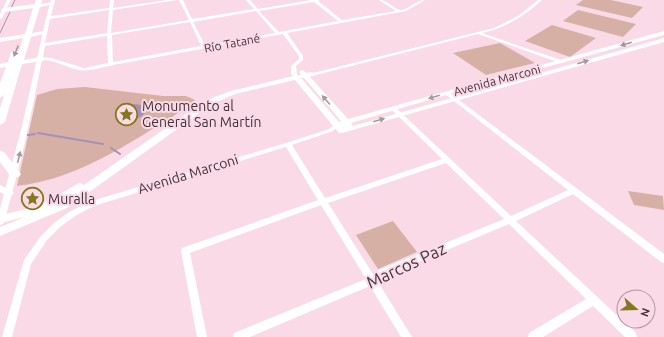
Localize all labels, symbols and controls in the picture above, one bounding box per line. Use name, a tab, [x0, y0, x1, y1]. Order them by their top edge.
street label: Río Tatané	[203, 31, 261, 55]
one-way arrow	[620, 41, 632, 47]
one-way arrow	[13, 45, 19, 56]
one-way arrow	[577, 59, 589, 65]
street label: Avenida Marconi	[452, 62, 542, 98]
one-way arrow	[427, 94, 439, 100]
one-way arrow	[321, 95, 331, 105]
place label: Monumento al General San Martín	[142, 98, 261, 130]
place icon: Monumento al General San Martín	[113, 101, 139, 127]
one-way arrow	[373, 117, 385, 123]
one-way arrow	[16, 151, 22, 163]
street label: Avenida Marconi	[136, 151, 240, 197]
place icon: Muralla	[19, 186, 45, 212]
place label: Muralla	[48, 191, 95, 207]
street label: Marcos Paz	[363, 238, 449, 292]
north arrow	[616, 289, 656, 329]
text: N	[638, 307, 652, 318]

